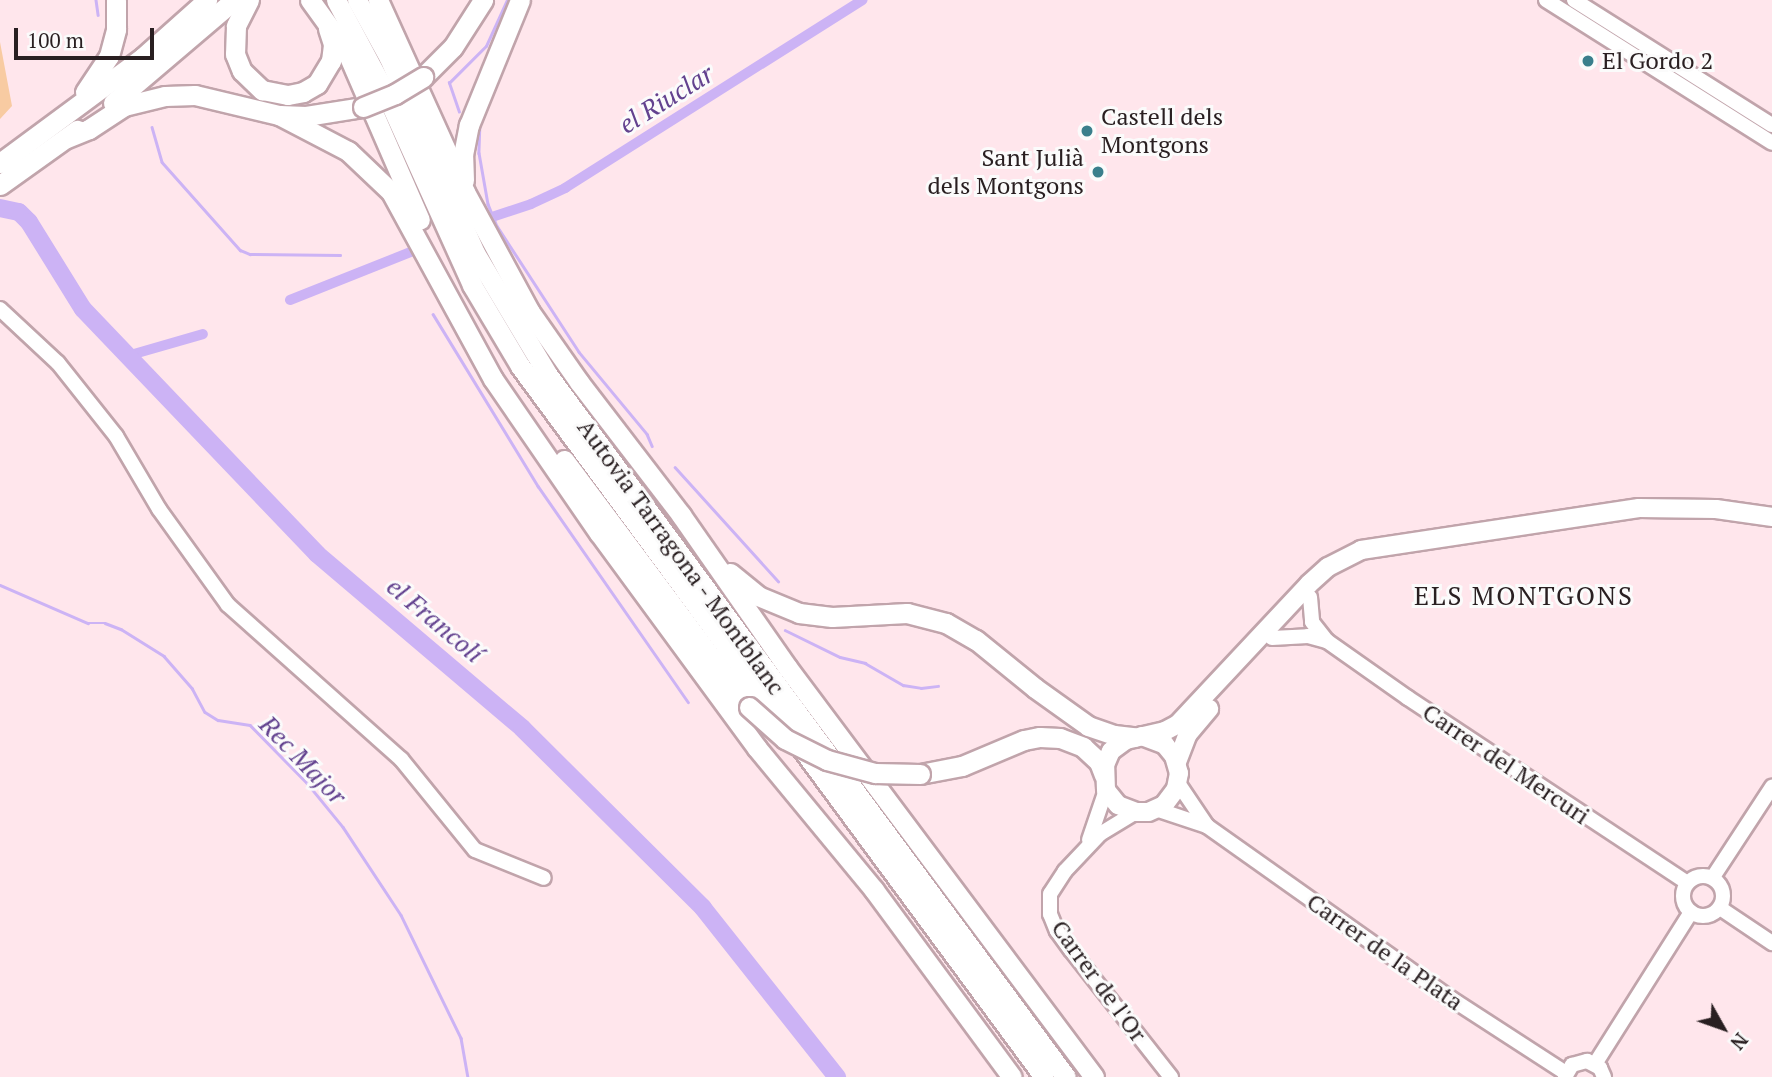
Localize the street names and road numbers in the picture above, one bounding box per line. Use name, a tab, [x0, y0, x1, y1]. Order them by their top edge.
street label: Autovia Tarragona - Montblanc	[571, 413, 791, 701]
street label: Carrer del Mercuri	[1417, 698, 1595, 830]
street label: Carrer de la Plata	[1301, 887, 1469, 1017]
street label: Carrer de l'Or	[1045, 915, 1153, 1047]

